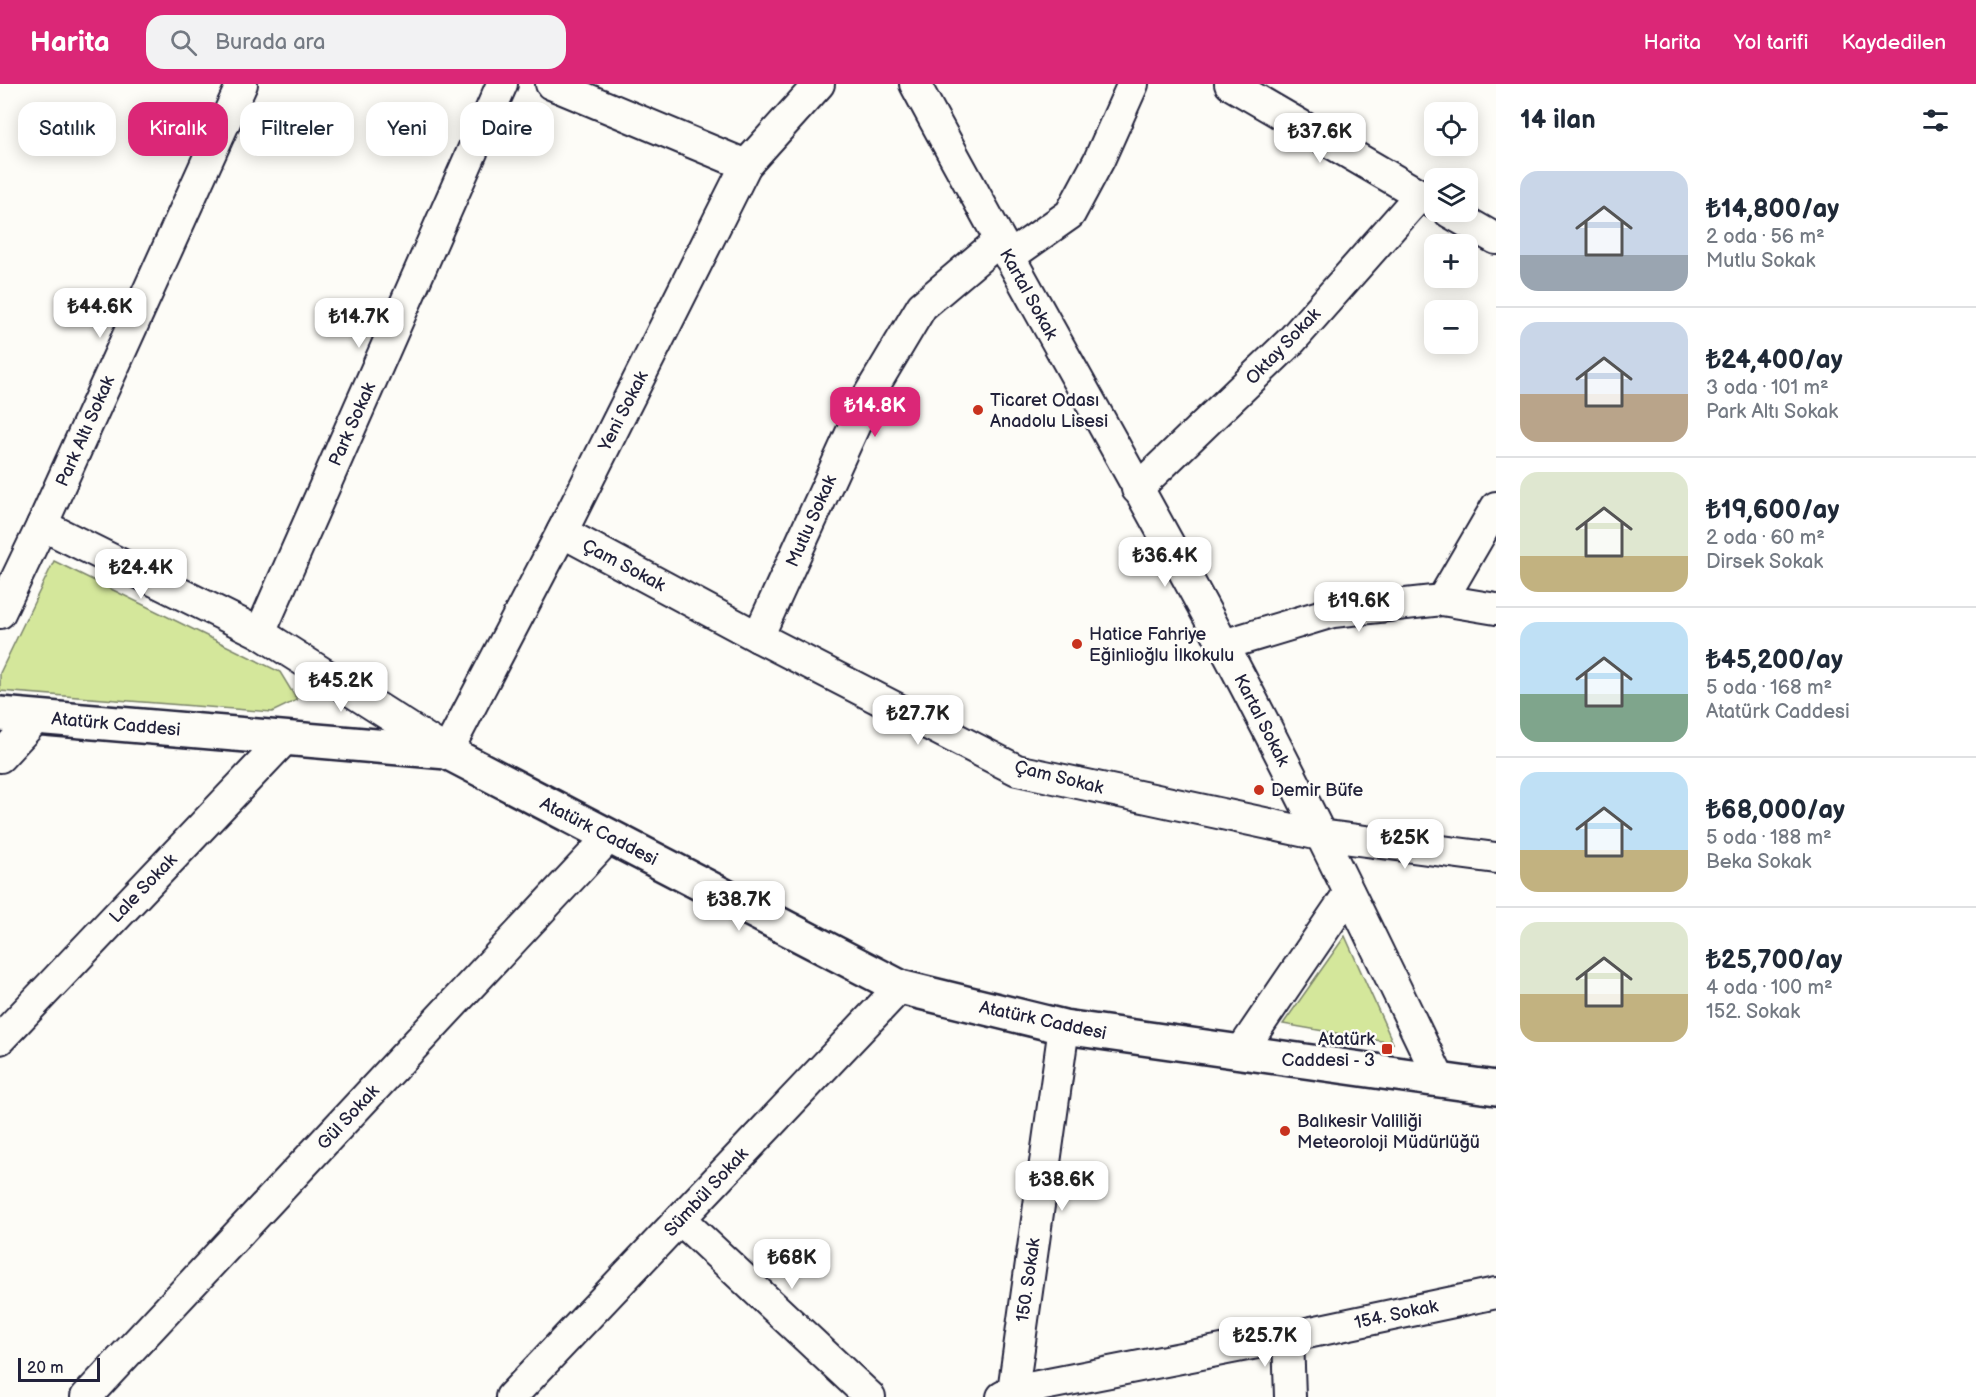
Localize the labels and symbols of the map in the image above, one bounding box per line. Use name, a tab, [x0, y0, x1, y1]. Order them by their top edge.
pin: ₺37.6K	[1271, 113, 1369, 164]
street label: Kartal Sokak	[995, 245, 1062, 343]
pin: ₺44.6K	[51, 288, 149, 339]
pin: ₺14.7K	[310, 298, 408, 349]
street label: Oktay Sokak	[1242, 304, 1325, 389]
street label: Yeni Sokak	[594, 367, 653, 456]
street label: Park Altı Sokak	[52, 372, 119, 490]
street label: Park Sokak	[325, 379, 380, 469]
pin: ₺14.8K	[826, 387, 924, 438]
place label: Ticaret Odası Anadolu Lisesi	[990, 390, 1108, 432]
marker: Ticaret Odası Anadolu Lisesi	[971, 403, 985, 417]
street label: Mutlu Sokak	[782, 472, 841, 570]
street label: Çam Sokak	[579, 535, 669, 596]
pin: ₺36.4K	[1116, 537, 1214, 588]
pin: ₺24.4K	[92, 549, 190, 600]
pin: ₺19.6K	[1310, 582, 1408, 633]
place label: Hatice Fahriye Eğinlioğlu İlkokulu	[1089, 624, 1234, 666]
marker: Hatice Fahriye Eğinlioğlu İlkokulu	[1070, 637, 1084, 651]
pin: ₺45.2K	[292, 662, 390, 713]
street label: Kartal Sokak	[1229, 671, 1294, 770]
pin: ₺27.7K	[869, 695, 967, 746]
street label: Atatürk Caddesi	[51, 708, 181, 741]
street label: Çam Sokak	[1012, 756, 1106, 799]
place label: Demir Büfe	[1271, 780, 1363, 801]
marker: Demir Büfe	[1252, 783, 1266, 797]
street label: Atatürk Caddesi	[536, 793, 661, 870]
pin: ₺25K	[1369, 819, 1441, 870]
street label: Lale Sokak	[105, 849, 181, 927]
pin: ₺38.7K	[690, 881, 788, 932]
street label: Atatürk Caddesi	[977, 997, 1108, 1044]
place label: Atatürk Caddesi - 3	[1282, 1029, 1375, 1071]
marker: Atatürk Caddesi - 3	[1380, 1042, 1394, 1056]
street label: Gül Sokak	[313, 1081, 384, 1154]
place label: Balıkesir Valiliği Meteoroloji Müdürlüğü	[1297, 1111, 1480, 1153]
marker: Balıkesir Valiliği Meteoroloji Müdürlüğü	[1278, 1124, 1292, 1138]
street label: Sümbül Sokak	[660, 1144, 753, 1241]
pin: ₺38.6K	[1013, 1161, 1111, 1212]
street label: 150. Sokak	[1012, 1237, 1045, 1323]
pin: ₺68K	[756, 1239, 828, 1290]
street label: 154. Sokak	[1352, 1295, 1440, 1334]
pin: ₺25.7K	[1216, 1317, 1314, 1368]
scale bar	[18, 1355, 100, 1382]

